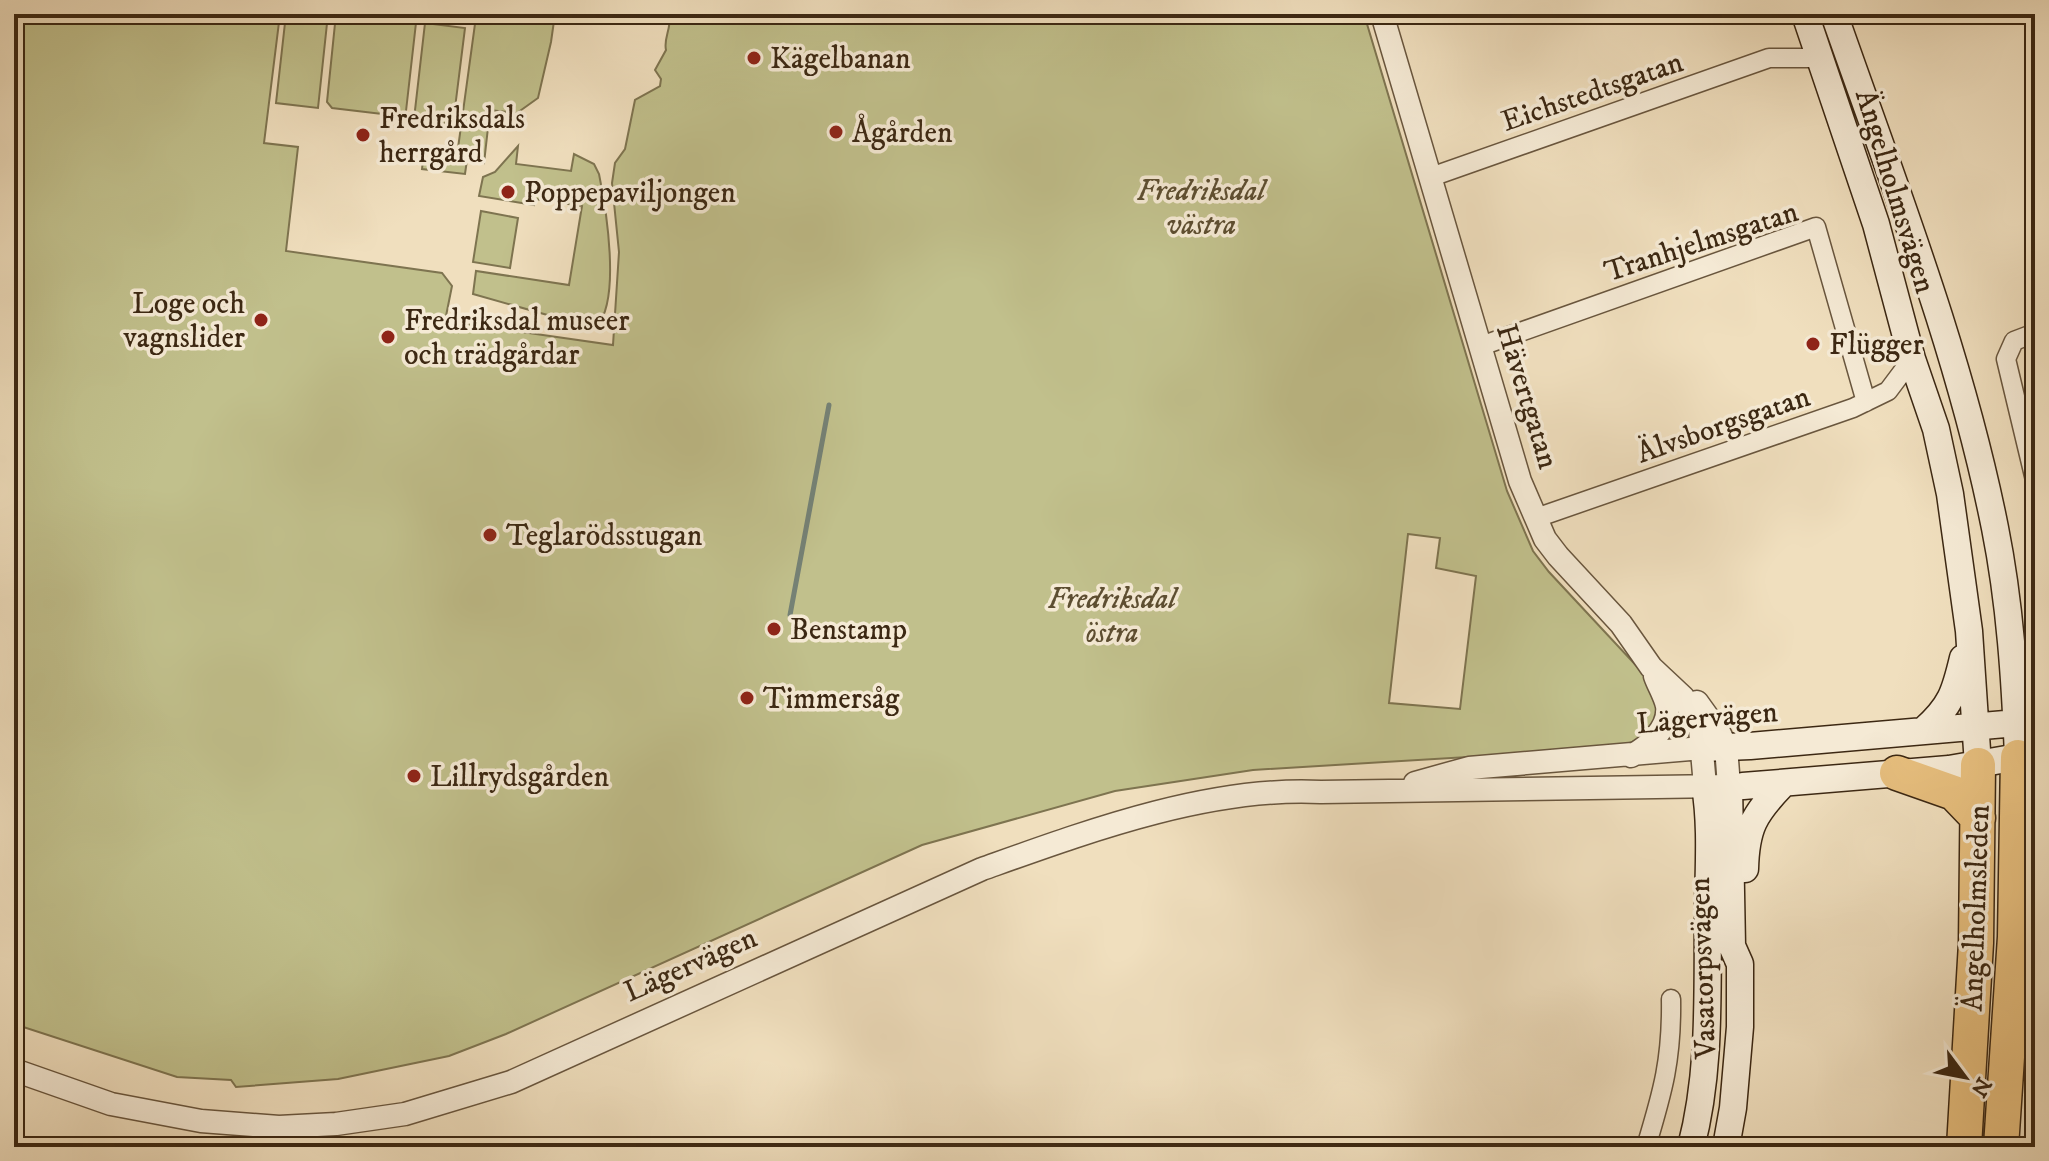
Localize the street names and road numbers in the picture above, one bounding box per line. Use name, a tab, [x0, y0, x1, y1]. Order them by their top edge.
street label: Eichstedtsgatan	[1497, 44, 1688, 141]
street label: Ängelholmsvägen	[1846, 85, 1944, 298]
street label: Tranhjelmsgatan	[1600, 194, 1803, 291]
street label: Hävertgatan	[1487, 320, 1566, 474]
street label: Älvsborgsgatan	[1632, 377, 1815, 472]
street label: Lägervägen	[1635, 694, 1780, 743]
street label: Ängelholmsleden	[1953, 804, 1999, 1012]
street label: Vasatorpsvägen	[1682, 876, 1725, 1060]
street label: Lägervägen	[618, 920, 763, 1011]

